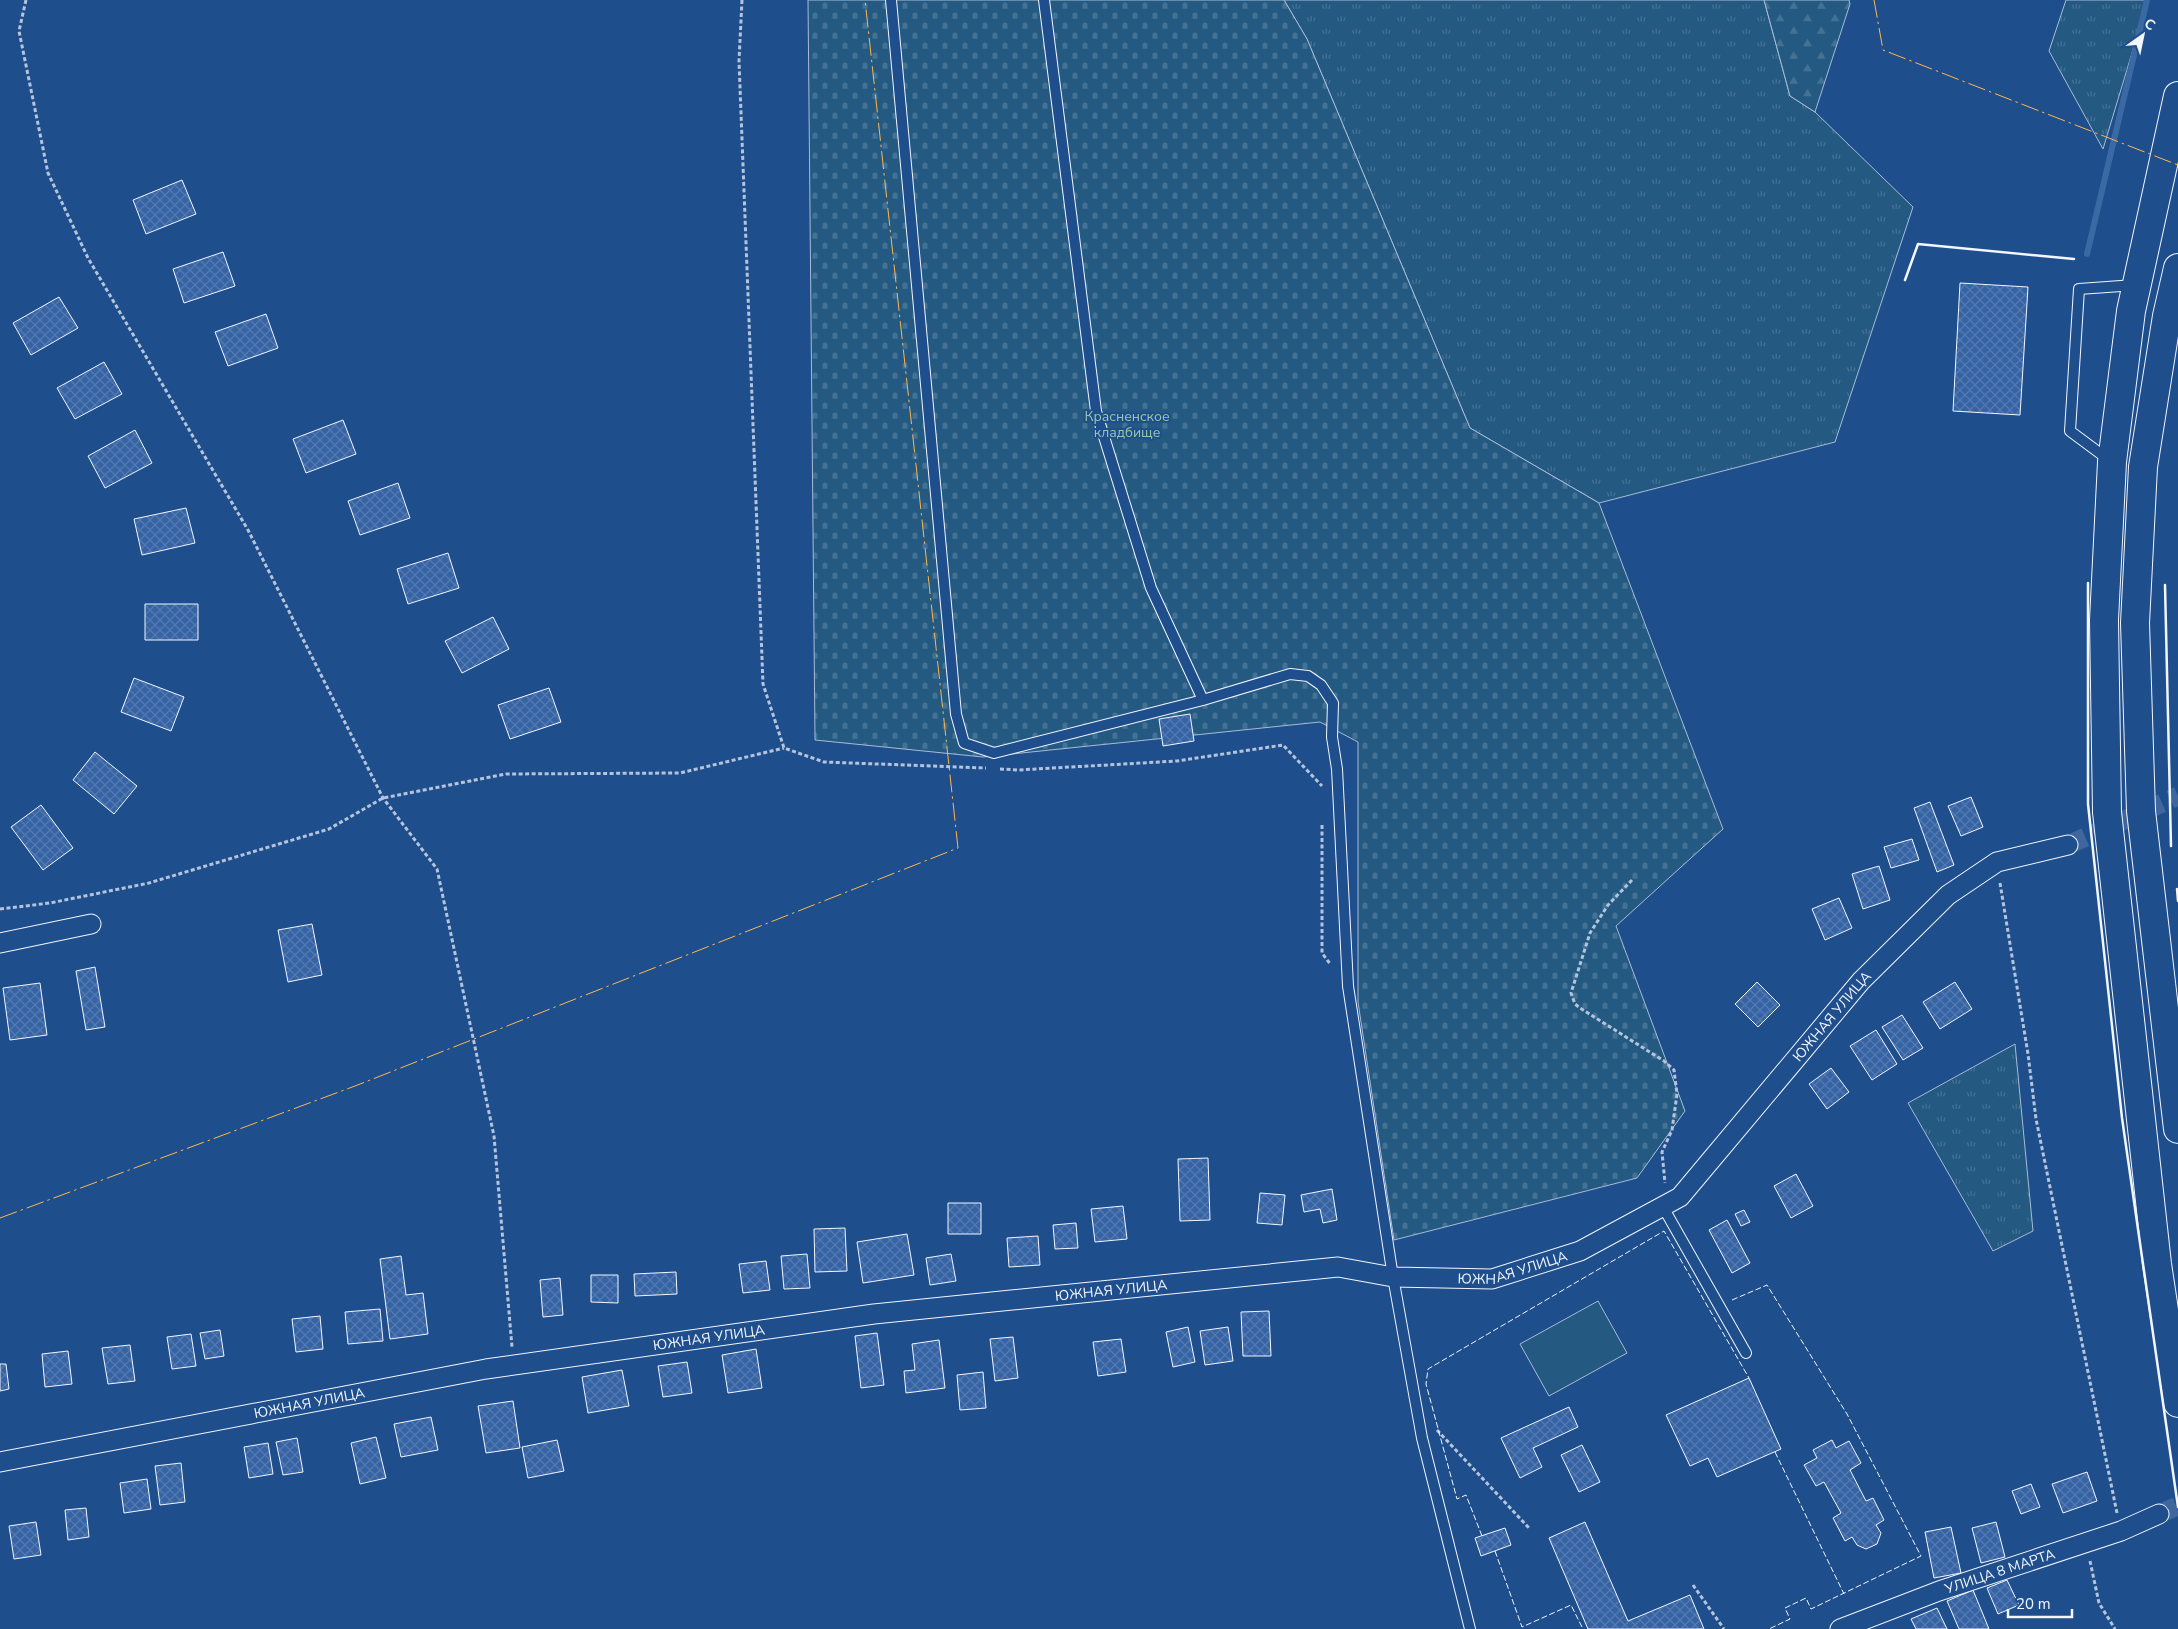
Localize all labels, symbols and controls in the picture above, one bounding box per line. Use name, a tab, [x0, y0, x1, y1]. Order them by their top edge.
north arrow	[2118, 10, 2168, 60]
text: С	[2141, 14, 2159, 35]
park label: Красненское кладбище	[1085, 407, 1169, 442]
street label: ЮЖНАЯ УЛИЦА	[1788, 967, 1875, 1065]
street label: ЮЖНАЯ УЛИЦА	[1457, 1246, 1570, 1289]
street label: ЮЖНАЯ УЛИЦА	[1054, 1275, 1168, 1305]
street label: ЮЖНАЯ УЛИЦА	[652, 1320, 766, 1355]
street label: ЮЖНАЯ УЛИЦА	[252, 1383, 367, 1423]
street label: УЛИЦА 8 МАРТА	[1941, 1544, 2057, 1598]
scale bar	[2008, 1586, 2072, 1618]
text: 20 m	[2016, 1594, 2051, 1614]

